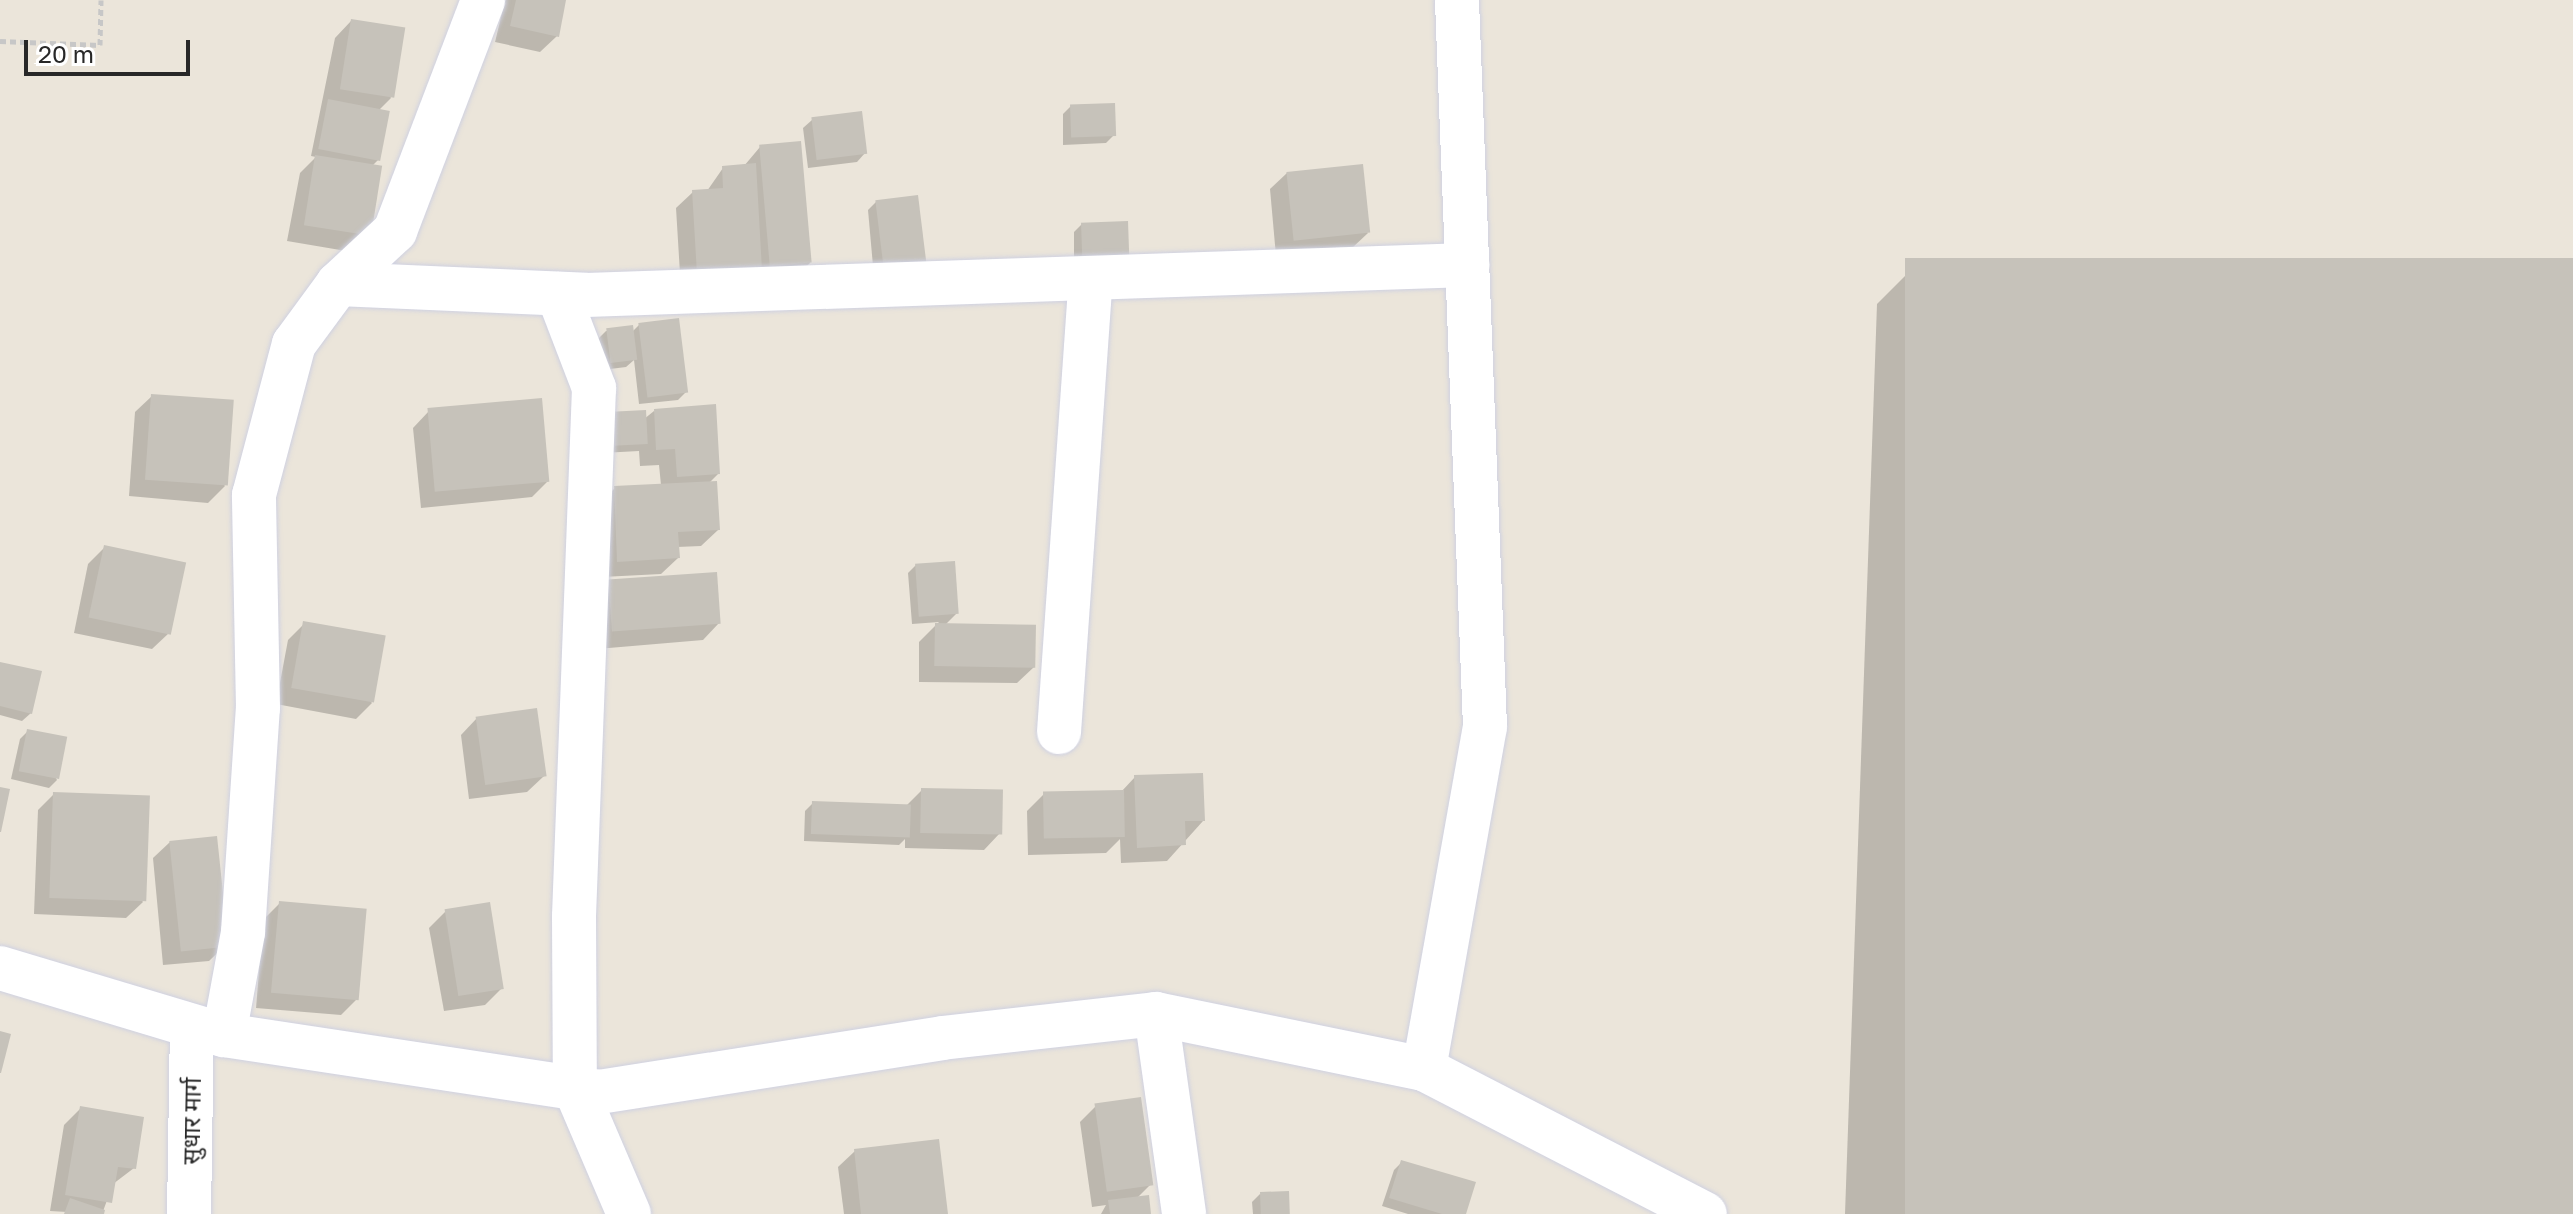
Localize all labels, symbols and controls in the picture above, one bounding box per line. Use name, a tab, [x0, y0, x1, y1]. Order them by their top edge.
scale bar	[28, 24, 194, 74]
text: 20 m	[38, 39, 94, 68]
street label: सुधार मार्ग	[176, 1077, 206, 1165]

